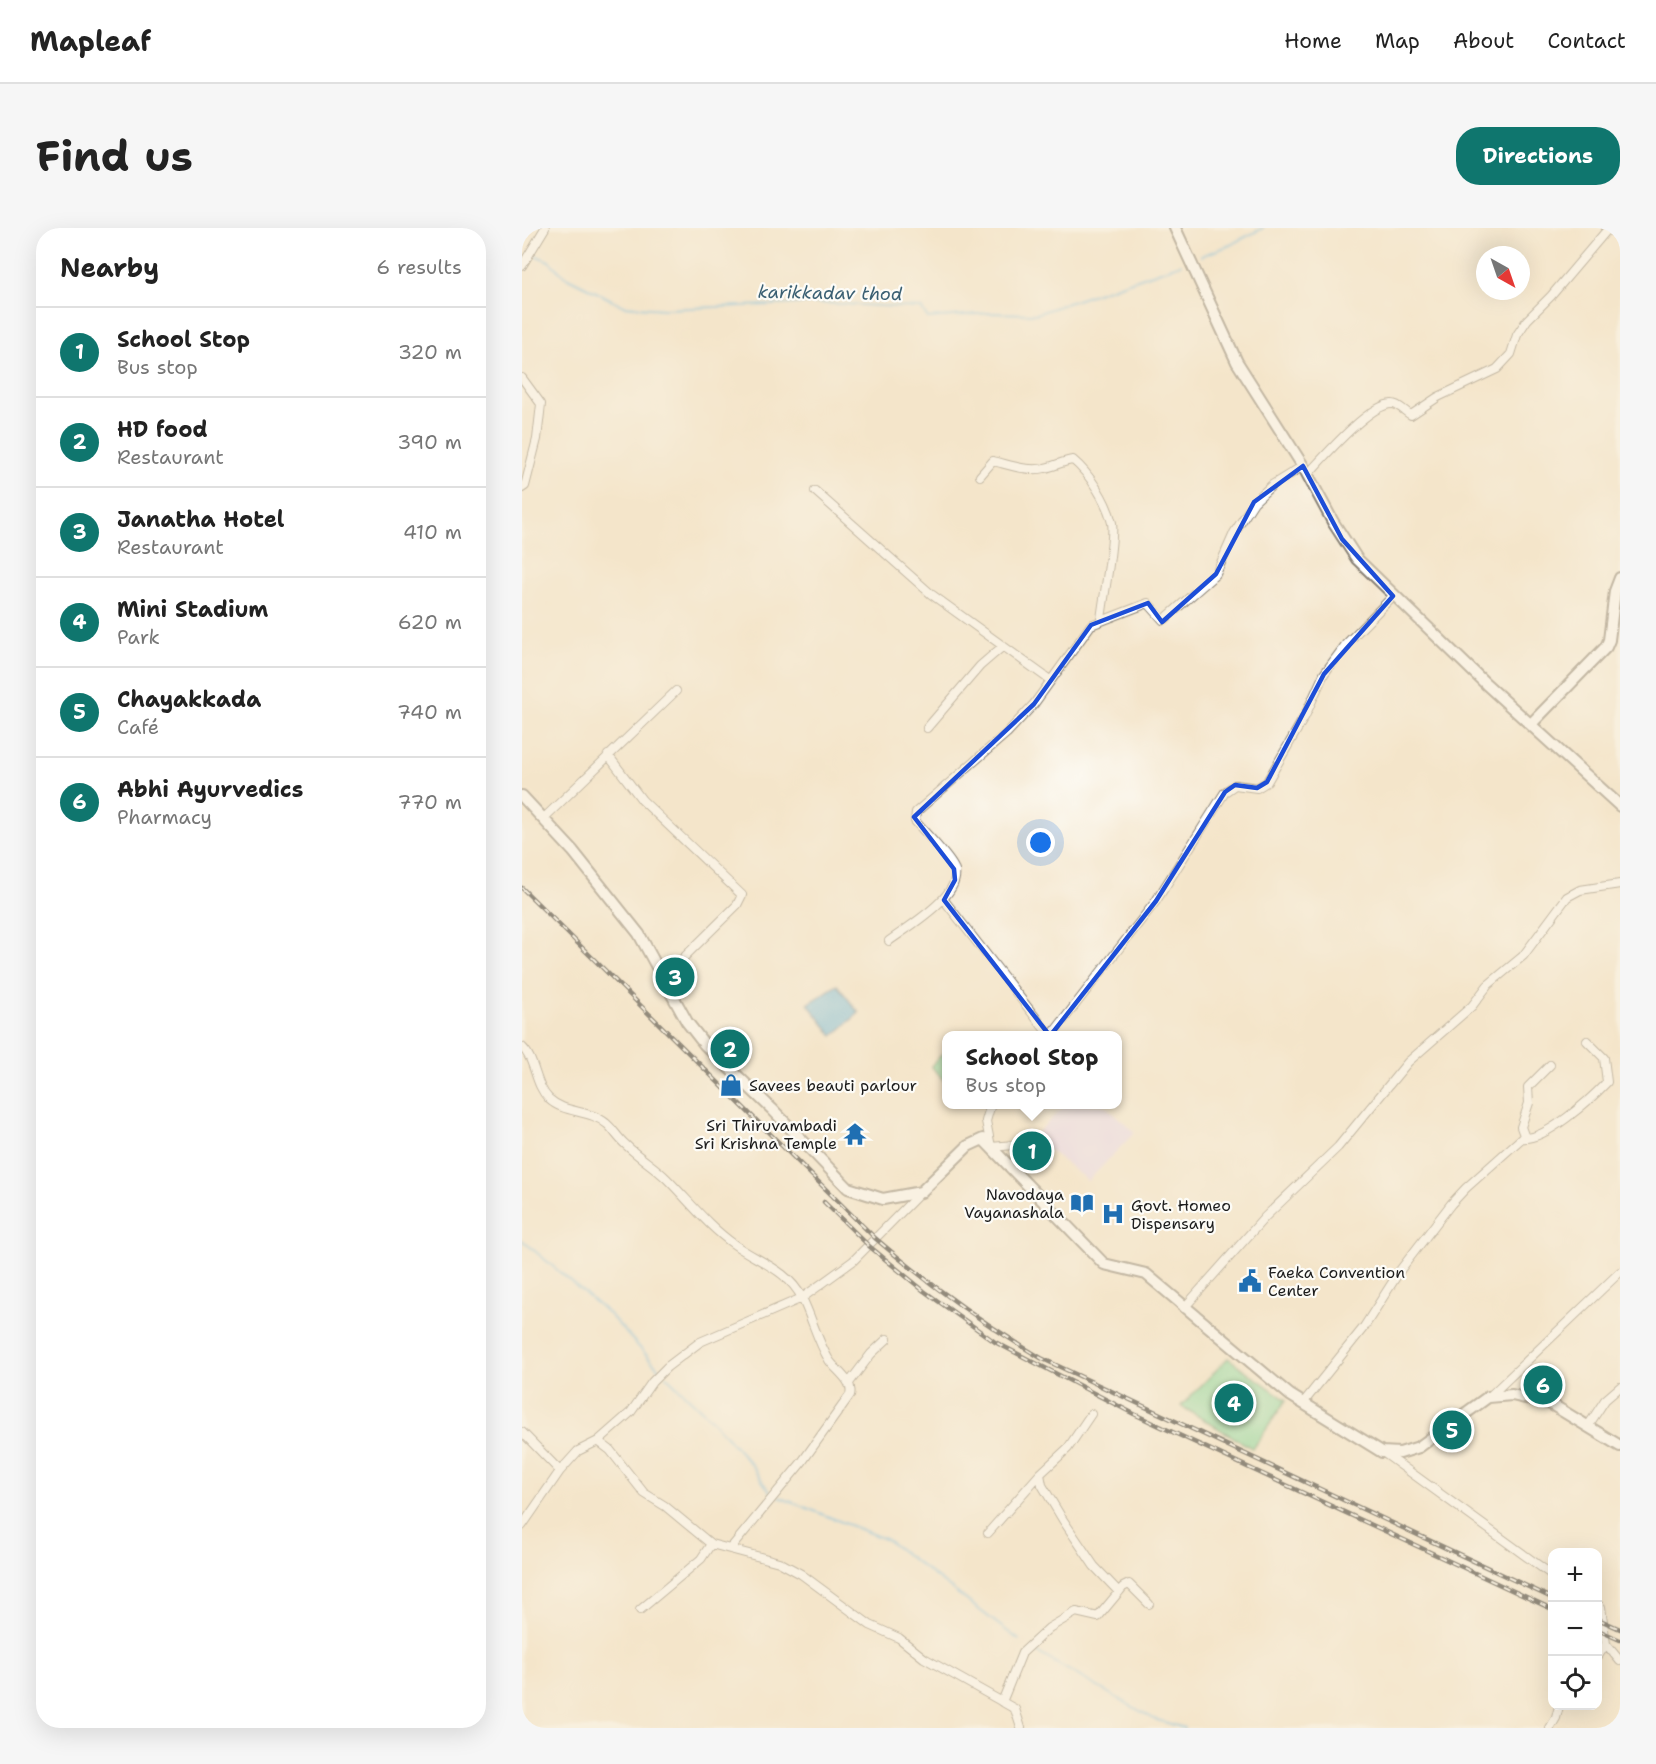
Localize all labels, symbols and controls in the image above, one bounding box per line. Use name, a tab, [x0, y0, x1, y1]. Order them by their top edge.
text: Mapleaf	[30, 22, 151, 60]
text: Home	[1284, 27, 1342, 55]
text: Map	[1375, 27, 1420, 55]
text: About	[1453, 27, 1514, 55]
text: Contact	[1547, 27, 1626, 55]
button: Directions	[1456, 127, 1620, 185]
text: Find us	[36, 128, 193, 184]
north arrow	[1476, 246, 1530, 300]
text: Nearby	[60, 250, 159, 285]
text: 6 results	[376, 254, 462, 280]
water label: karikkadav thod	[758, 280, 903, 306]
text: School Stop	[117, 325, 250, 354]
text: 1	[75, 339, 84, 365]
text: 320 m	[398, 339, 462, 365]
text: Bus stop	[117, 354, 198, 380]
text: HD food	[117, 415, 208, 444]
text: 2	[73, 429, 87, 455]
text: 390 m	[397, 429, 462, 455]
text: Restaurant	[117, 444, 224, 470]
text: Janatha Hotel	[117, 505, 284, 534]
text: 3	[73, 519, 87, 545]
text: 410 m	[403, 519, 462, 545]
text: Restaurant	[117, 534, 224, 560]
text: Mini Stadium	[117, 595, 268, 624]
text: 4	[73, 609, 87, 635]
text: 620 m	[398, 609, 462, 635]
text: Park	[117, 624, 160, 650]
text: Chayakkada	[117, 685, 261, 714]
text: 5	[73, 699, 86, 725]
text: 740 m	[397, 699, 462, 725]
text: Café	[117, 714, 159, 740]
text: Abhi Ayurvedics	[117, 775, 303, 804]
text: 6	[73, 789, 87, 815]
text: 770 m	[398, 789, 462, 815]
text: Pharmacy	[117, 804, 212, 830]
your location	[1026, 828, 1055, 857]
pin: 3	[656, 954, 694, 999]
pin: 2	[710, 1026, 750, 1072]
popup	[942, 1031, 1122, 1109]
text: School Stop	[966, 1043, 1098, 1072]
shop icon: Savees beauti parlour	[718, 1072, 744, 1098]
text: Bus stop	[966, 1072, 1046, 1098]
place label: Savees beauti parlour	[749, 1075, 917, 1096]
place label: Sri Thiruvambadi Sri Krishna Temple	[695, 1115, 837, 1154]
temple icon: Sri Thiruvambadi Sri Krishna Temple	[842, 1121, 868, 1147]
pin: 1	[1012, 1128, 1052, 1174]
place label: Navodaya Vayanashala	[964, 1184, 1064, 1223]
library icon: Navodaya Vayanashala	[1069, 1190, 1095, 1216]
place label: Govt. Homeo Dispensary	[1131, 1195, 1231, 1234]
hospital icon: Govt. Homeo Dispensary	[1100, 1201, 1126, 1227]
place label: Faeka Convention Center	[1268, 1262, 1405, 1301]
public building icon: Faeka Convention Center	[1237, 1268, 1263, 1294]
pin: 6	[1524, 1362, 1562, 1408]
pin: 4	[1214, 1380, 1254, 1426]
pin: 5	[1432, 1408, 1472, 1452]
map controls	[1548, 1548, 1602, 1710]
button: +	[1548, 1548, 1602, 1602]
button: −	[1548, 1602, 1602, 1656]
button: locate	[1548, 1656, 1602, 1710]

